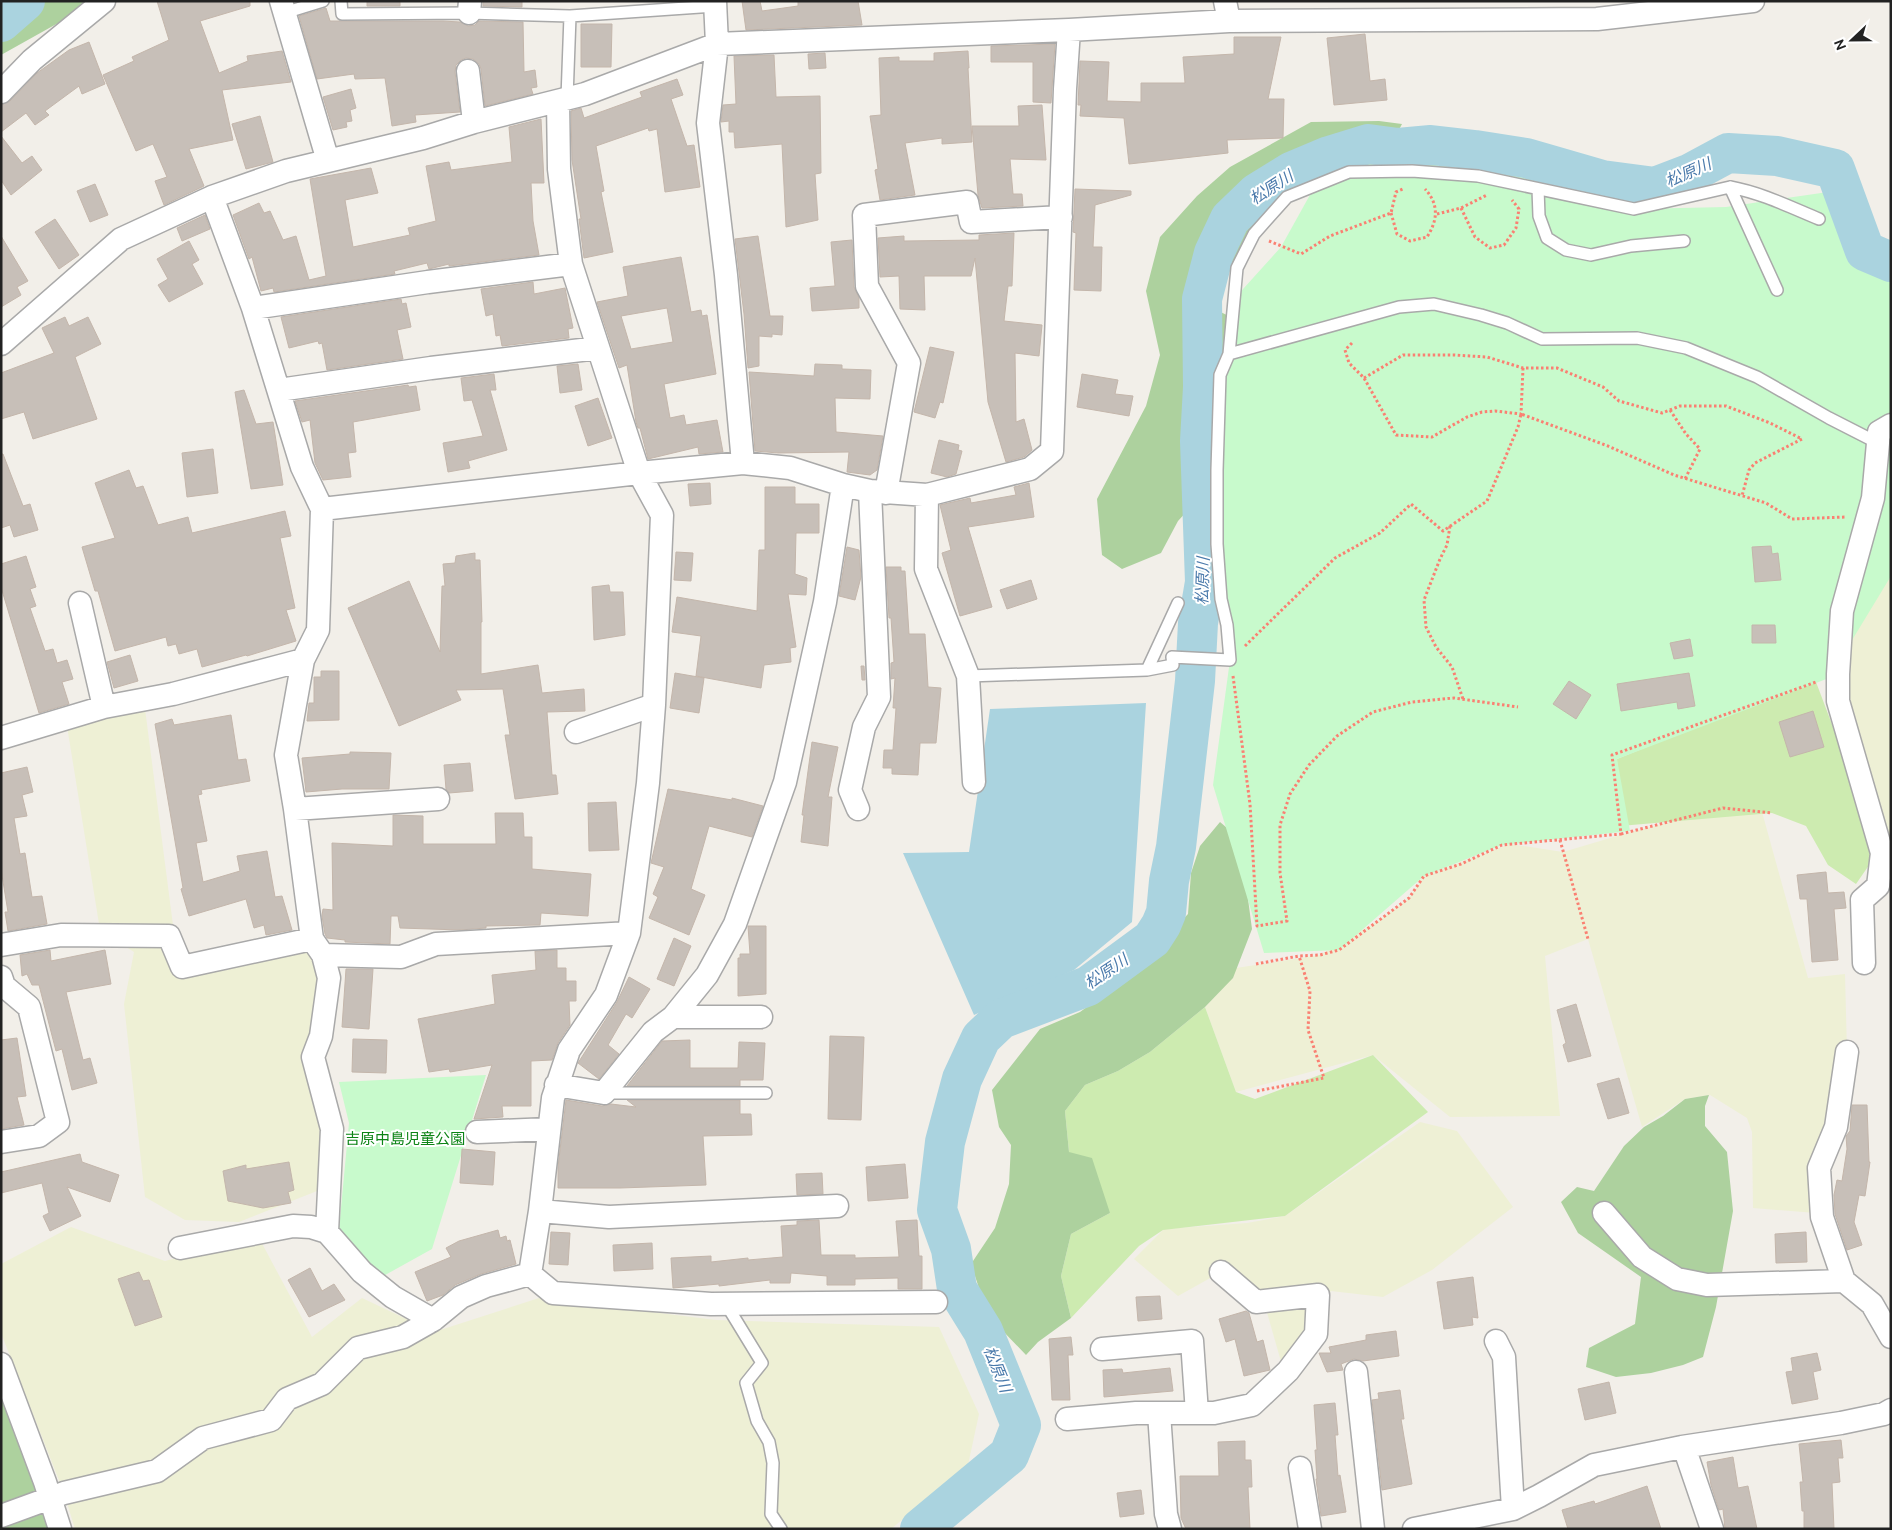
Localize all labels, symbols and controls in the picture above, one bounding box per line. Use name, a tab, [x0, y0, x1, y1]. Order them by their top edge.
north arrow	[1827, 15, 1877, 65]
text: N	[1831, 37, 1849, 53]
water label: 松原川	[1662, 153, 1715, 190]
water label: 松原川	[1246, 165, 1298, 208]
water label: 松原川	[1192, 555, 1212, 605]
water label: 松原川	[1081, 949, 1133, 992]
park label: 吉原中島児童公園	[345, 1130, 465, 1147]
water label: 松原川	[981, 1343, 1016, 1396]

